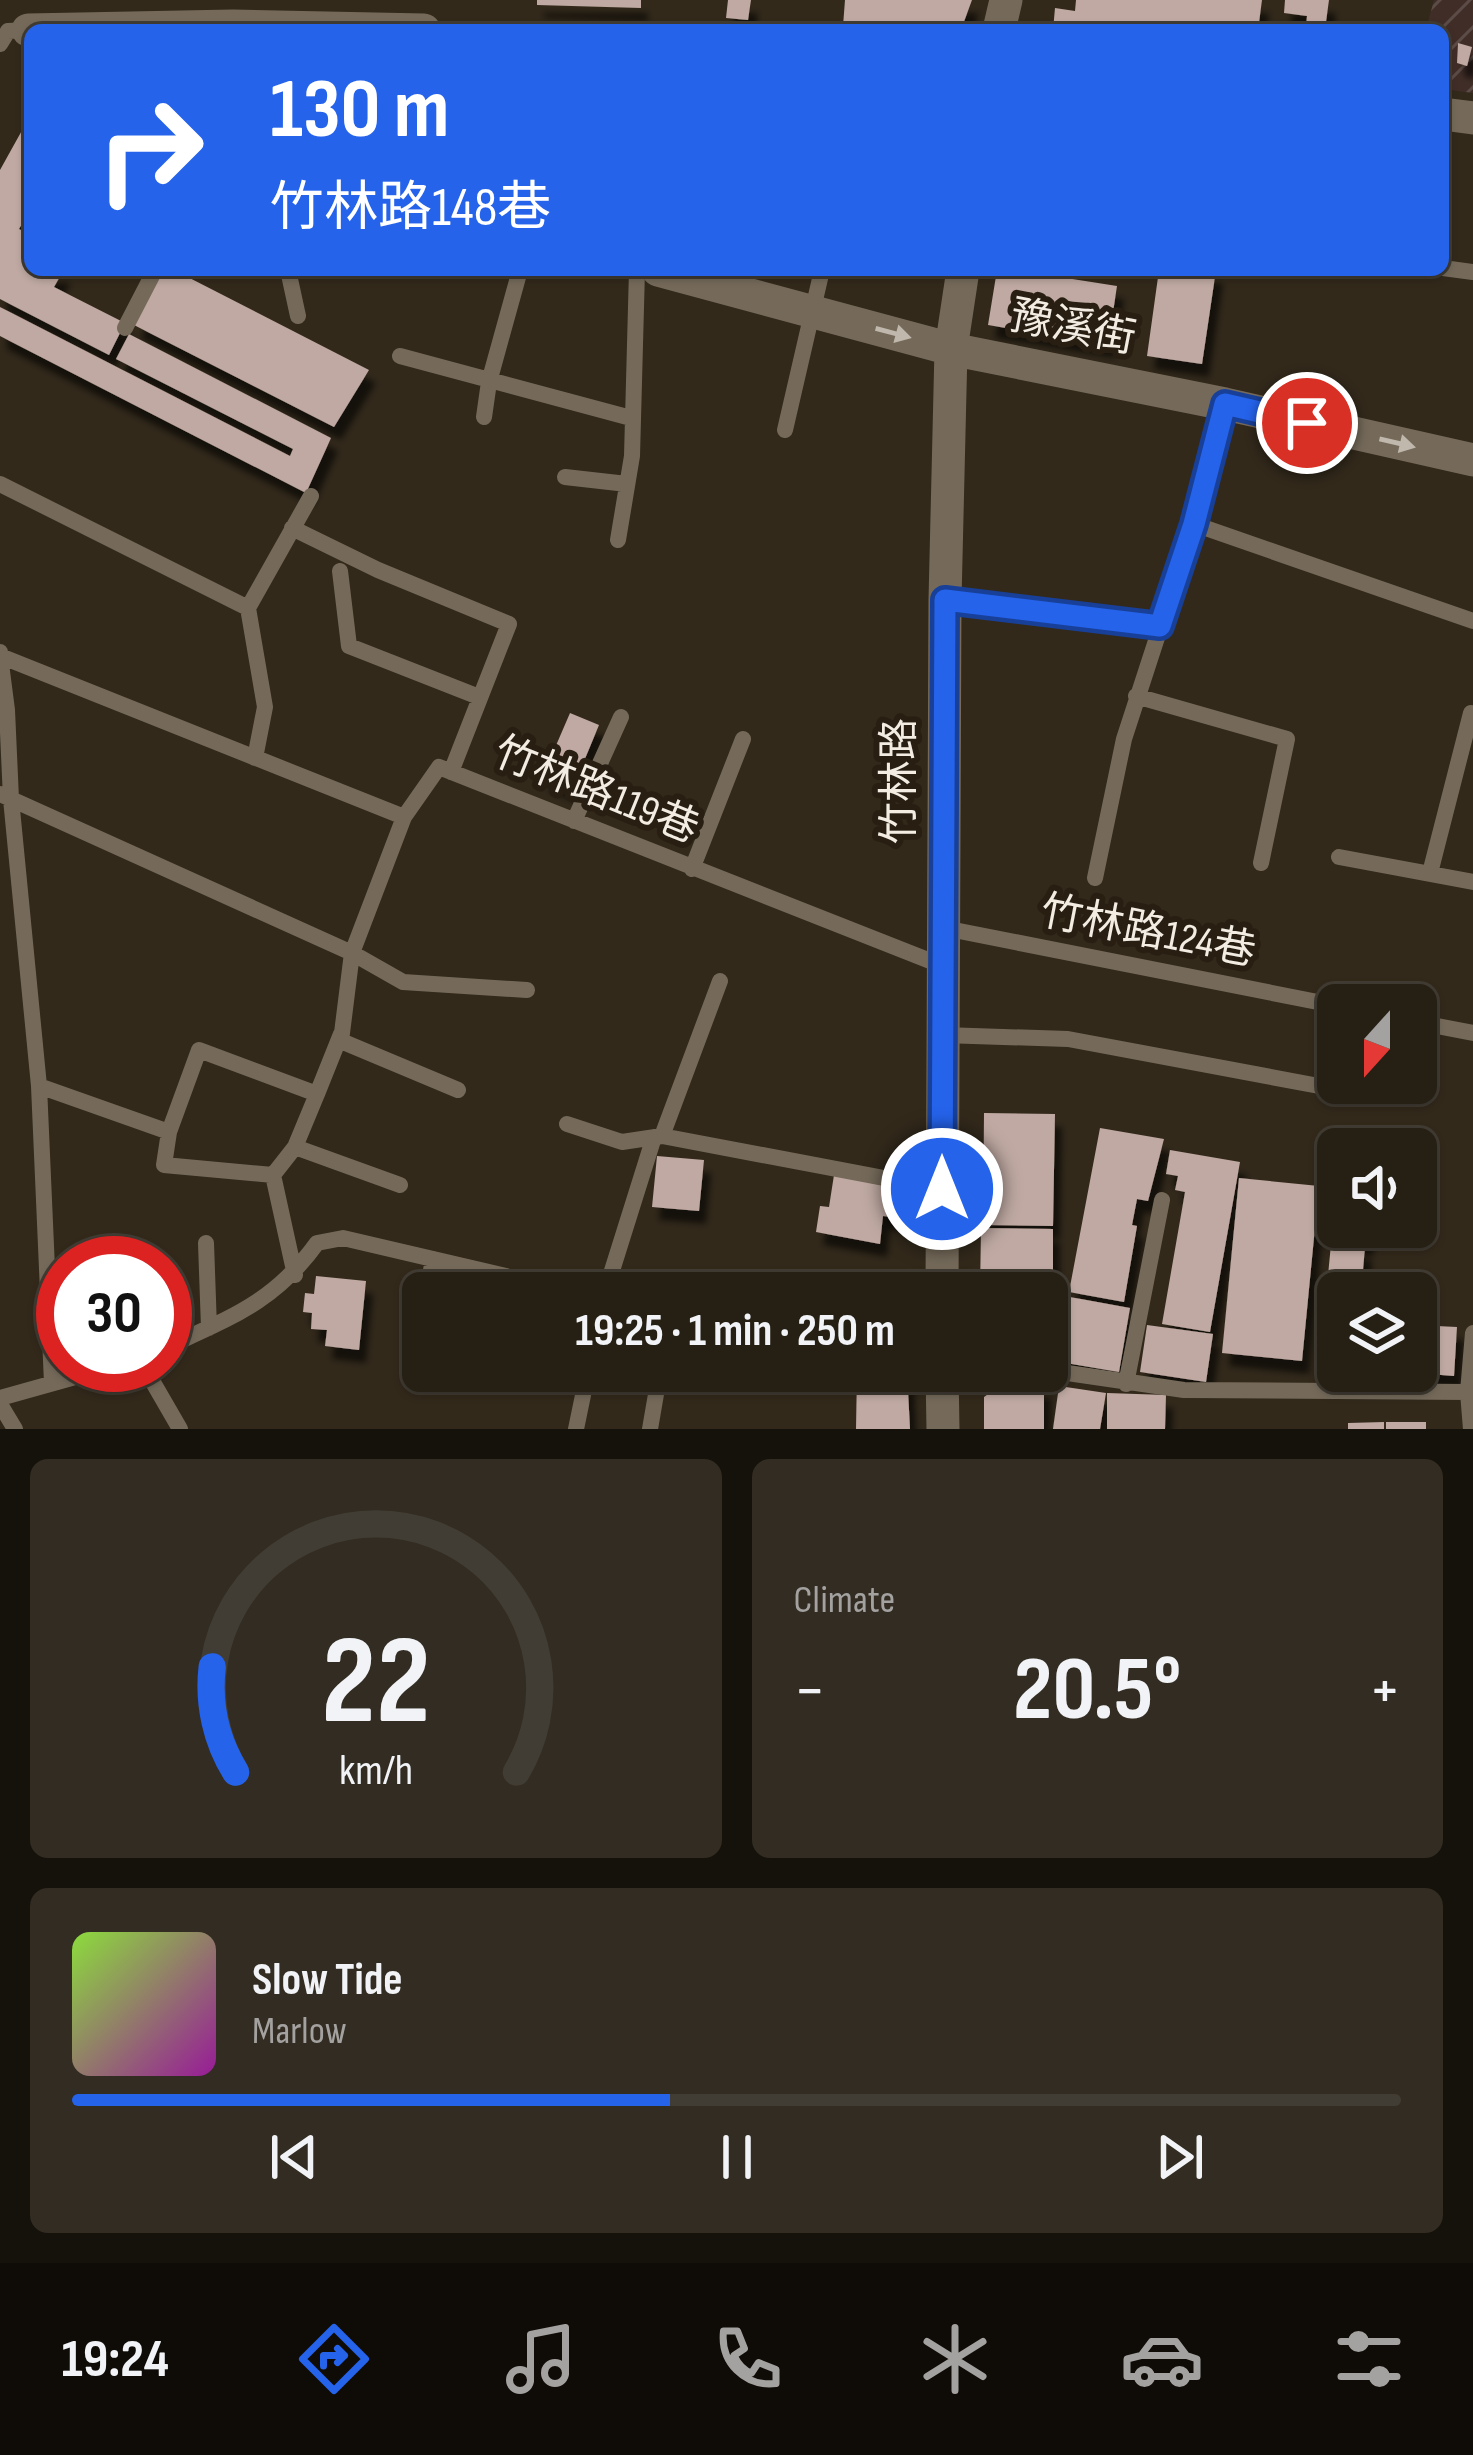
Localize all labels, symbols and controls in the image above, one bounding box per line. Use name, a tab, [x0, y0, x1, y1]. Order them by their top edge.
text: 130 m	[270, 60, 449, 161]
icon: right	[72, 72, 228, 228]
text: 竹林路148巷	[270, 176, 551, 241]
street label: 豫溪街	[1006, 291, 1140, 365]
one-way arrow	[875, 325, 912, 344]
pin	[1256, 372, 1358, 474]
icon: arrive	[1274, 390, 1340, 456]
one-way arrow	[1379, 434, 1416, 453]
street label: 竹林路	[875, 718, 926, 844]
street label: 竹林路119巷	[486, 727, 706, 855]
street label: 竹林路124巷	[1036, 886, 1260, 978]
north arrow	[1317, 984, 1437, 1104]
map controls	[1317, 984, 1437, 1392]
position arrow	[879, 1126, 1005, 1252]
button: sound	[1317, 1128, 1437, 1248]
speed limit sign: 30	[36, 1236, 192, 1392]
button: layers	[1317, 1272, 1437, 1392]
text: 19:25 · 1 min · 250 m	[575, 1304, 895, 1359]
text: Climate	[794, 1577, 895, 1624]
text: 22	[321, 1609, 430, 1758]
text: 20.5°	[1013, 1637, 1181, 1745]
text: −	[794, 1652, 826, 1731]
text: +	[1369, 1652, 1401, 1731]
text: km/h	[339, 1744, 413, 1796]
text: Slow Tide	[252, 1953, 403, 2008]
text: Marlow	[252, 2008, 347, 2055]
icon: previous	[261, 2124, 327, 2190]
icon: pause	[704, 2124, 770, 2190]
icon: next	[1147, 2124, 1213, 2190]
icon: directions	[292, 2317, 376, 2401]
icon: music	[499, 2317, 583, 2401]
icon: phone	[706, 2317, 790, 2401]
icon: climate	[913, 2317, 997, 2401]
icon: car	[1120, 2317, 1204, 2401]
icon: filters	[1327, 2317, 1411, 2401]
text: 19:24	[62, 2327, 169, 2392]

